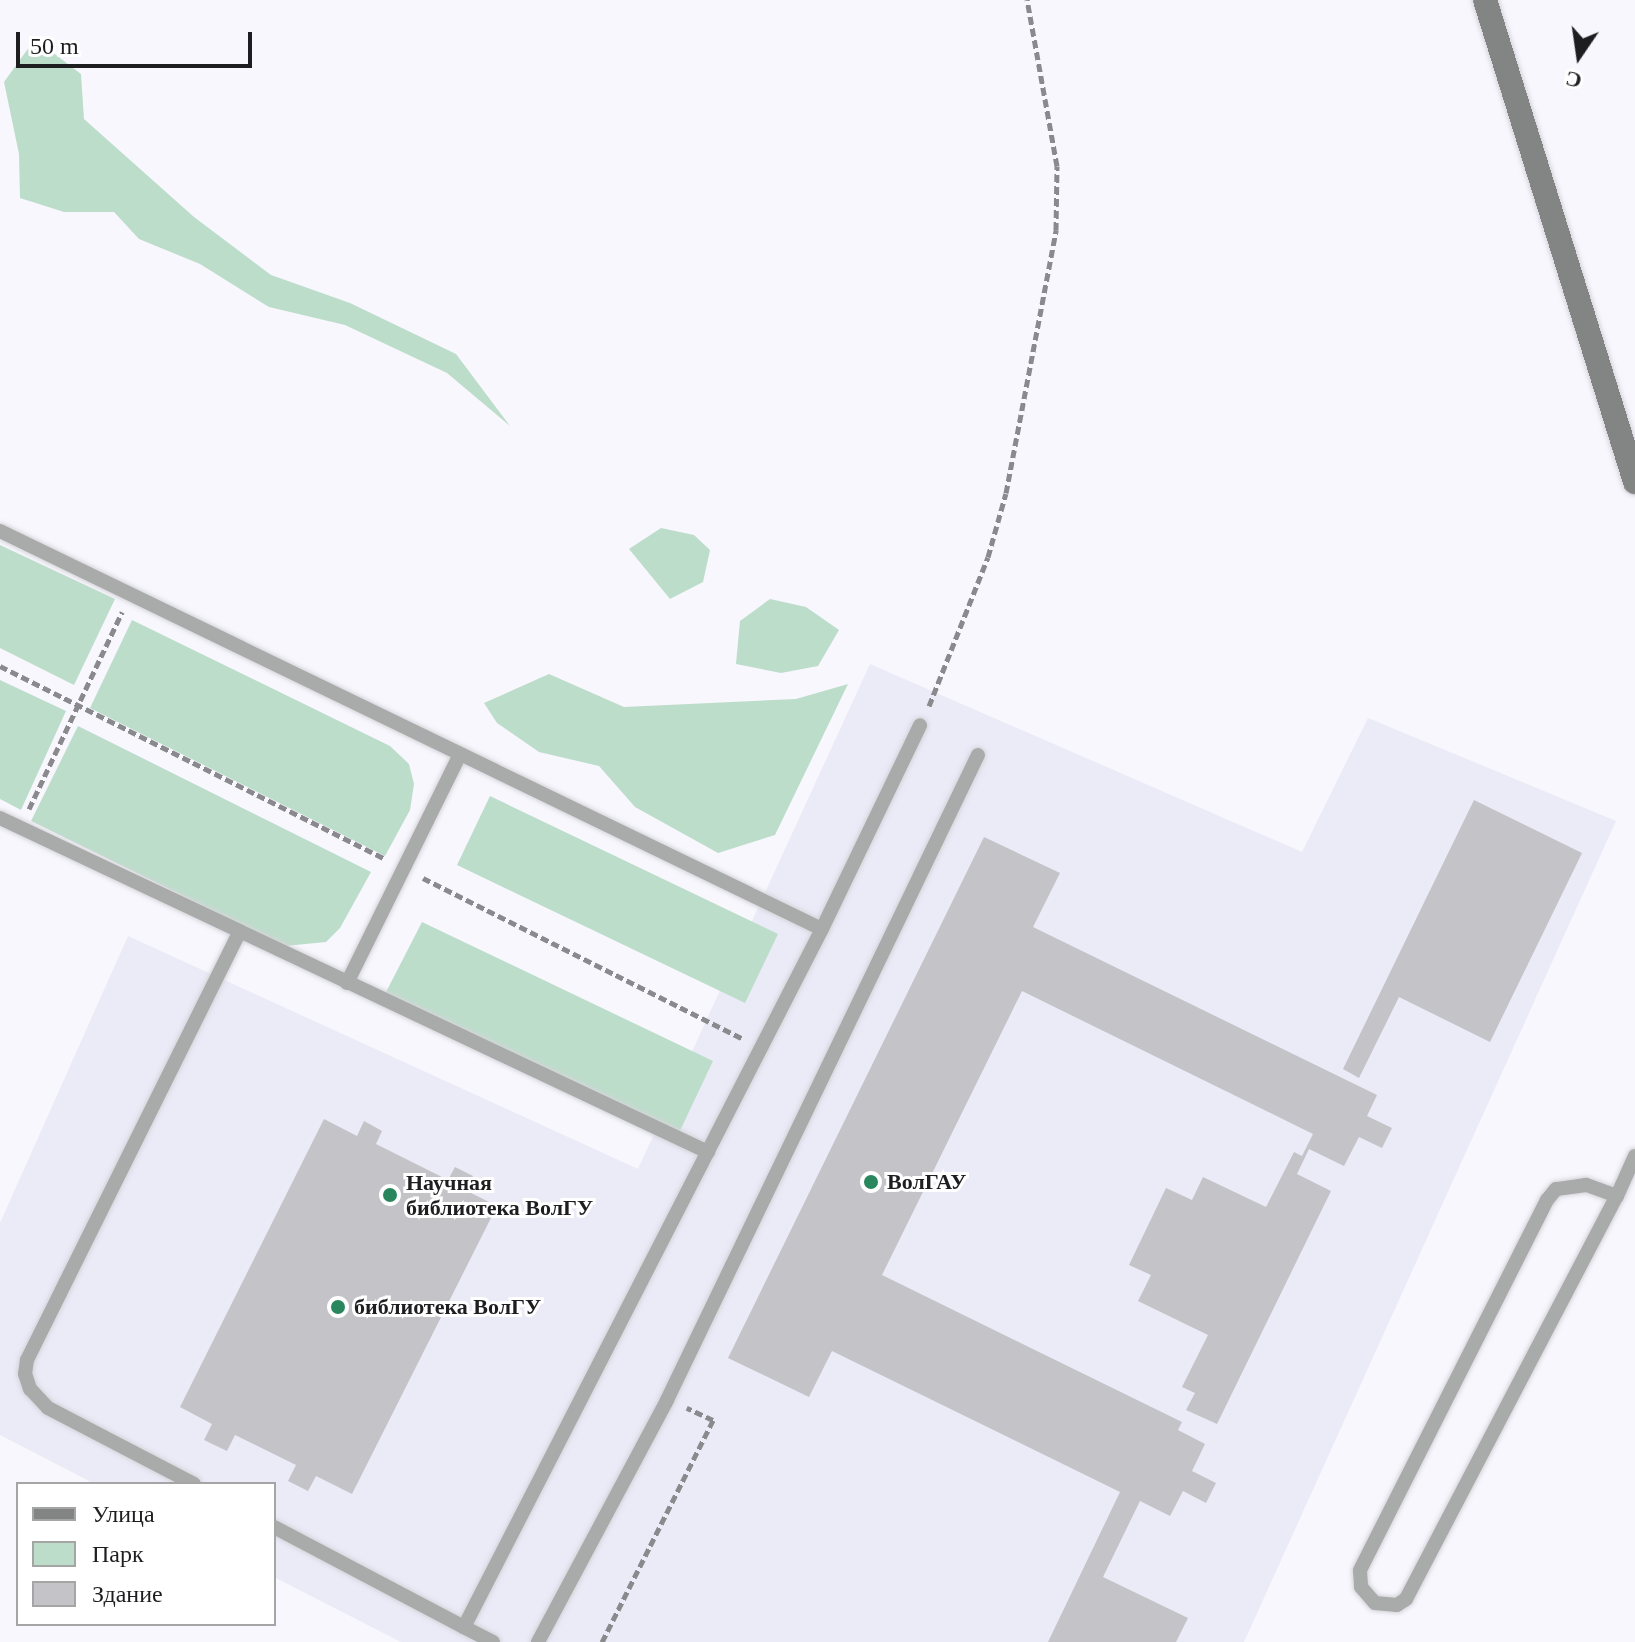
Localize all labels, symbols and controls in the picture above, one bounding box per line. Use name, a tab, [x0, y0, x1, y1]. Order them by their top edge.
scale bar	[20, 16, 256, 66]
north arrow	[1539, 16, 1619, 96]
text: 50 m	[30, 33, 79, 59]
text: С	[1563, 66, 1584, 94]
place label: Научная библиотека ВолГУ	[406, 1169, 593, 1220]
place label: ВолГАУ	[887, 1169, 966, 1195]
marker: ВолГАУ	[862, 1173, 880, 1191]
marker: Научная библиотека ВолГУ	[381, 1186, 399, 1204]
place label: библиотека ВолГУ	[354, 1294, 541, 1320]
marker: библиотека ВолГУ	[329, 1298, 347, 1316]
legend	[16, 1482, 276, 1626]
text: Улица	[92, 1501, 155, 1527]
text: Парк	[92, 1541, 144, 1567]
text: Здание	[92, 1581, 163, 1607]

